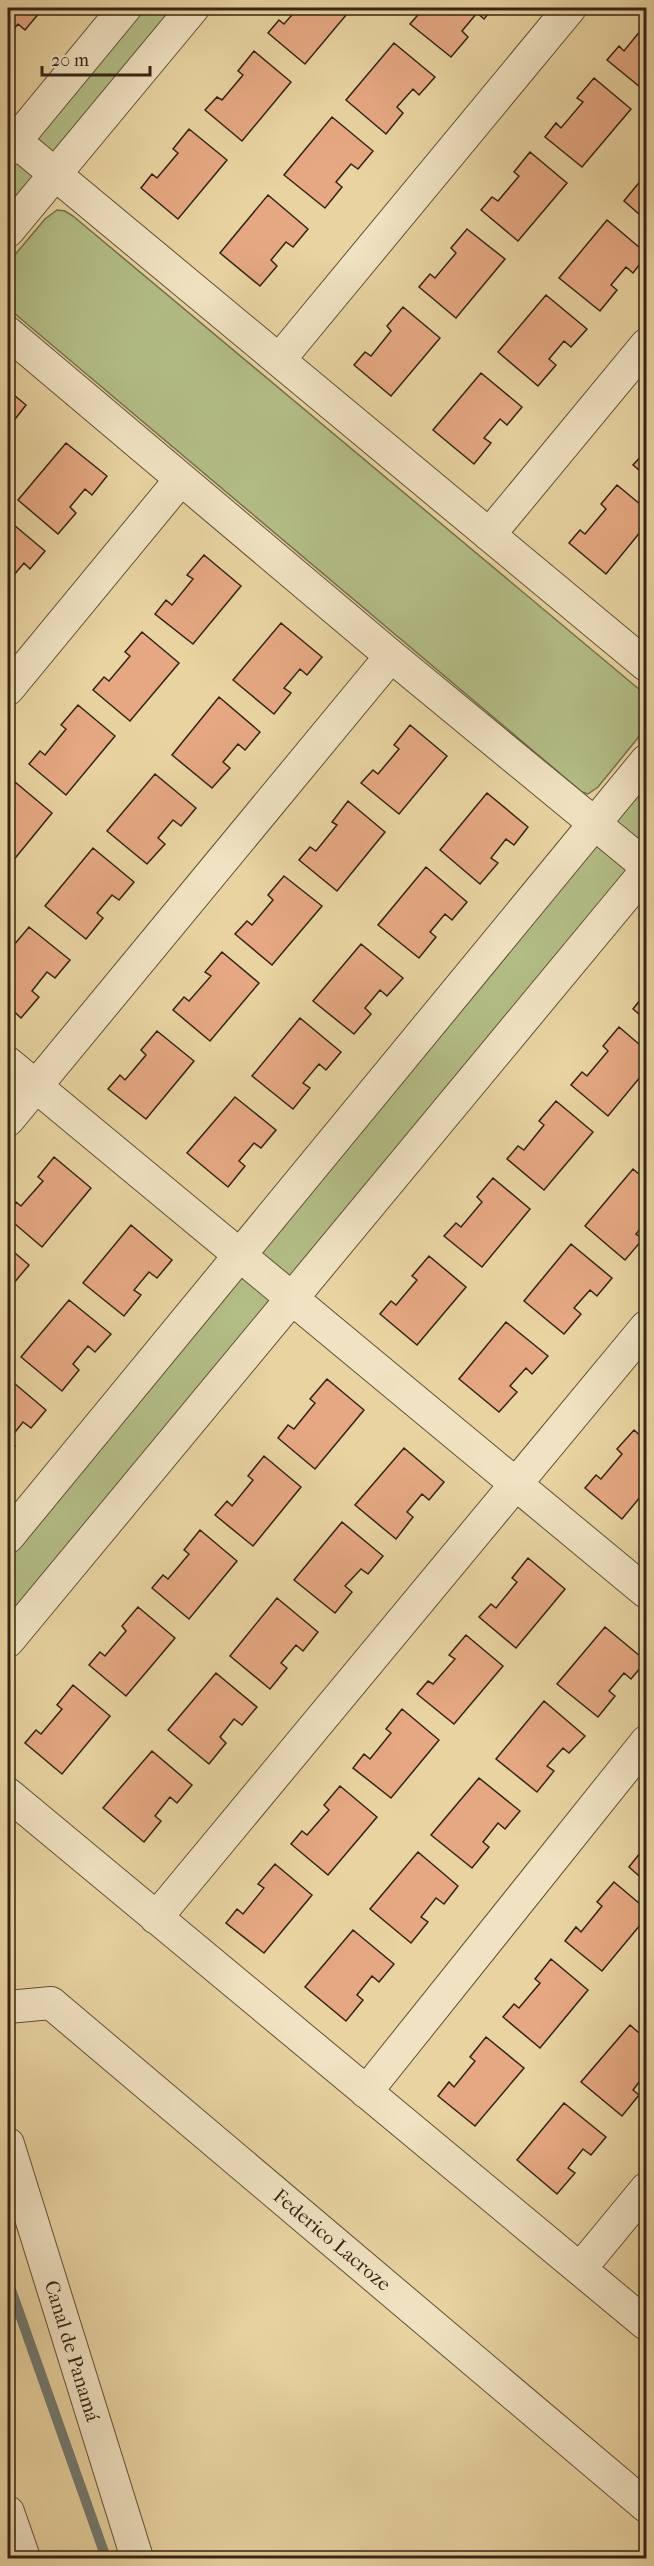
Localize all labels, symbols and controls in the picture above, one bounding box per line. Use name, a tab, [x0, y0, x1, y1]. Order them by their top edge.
scale bar	[42, 39, 150, 77]
text: 20 m	[51, 50, 89, 71]
street label: Federico Lacroze	[269, 2184, 395, 2296]
street label: Canal de Panamá	[40, 2278, 105, 2425]

